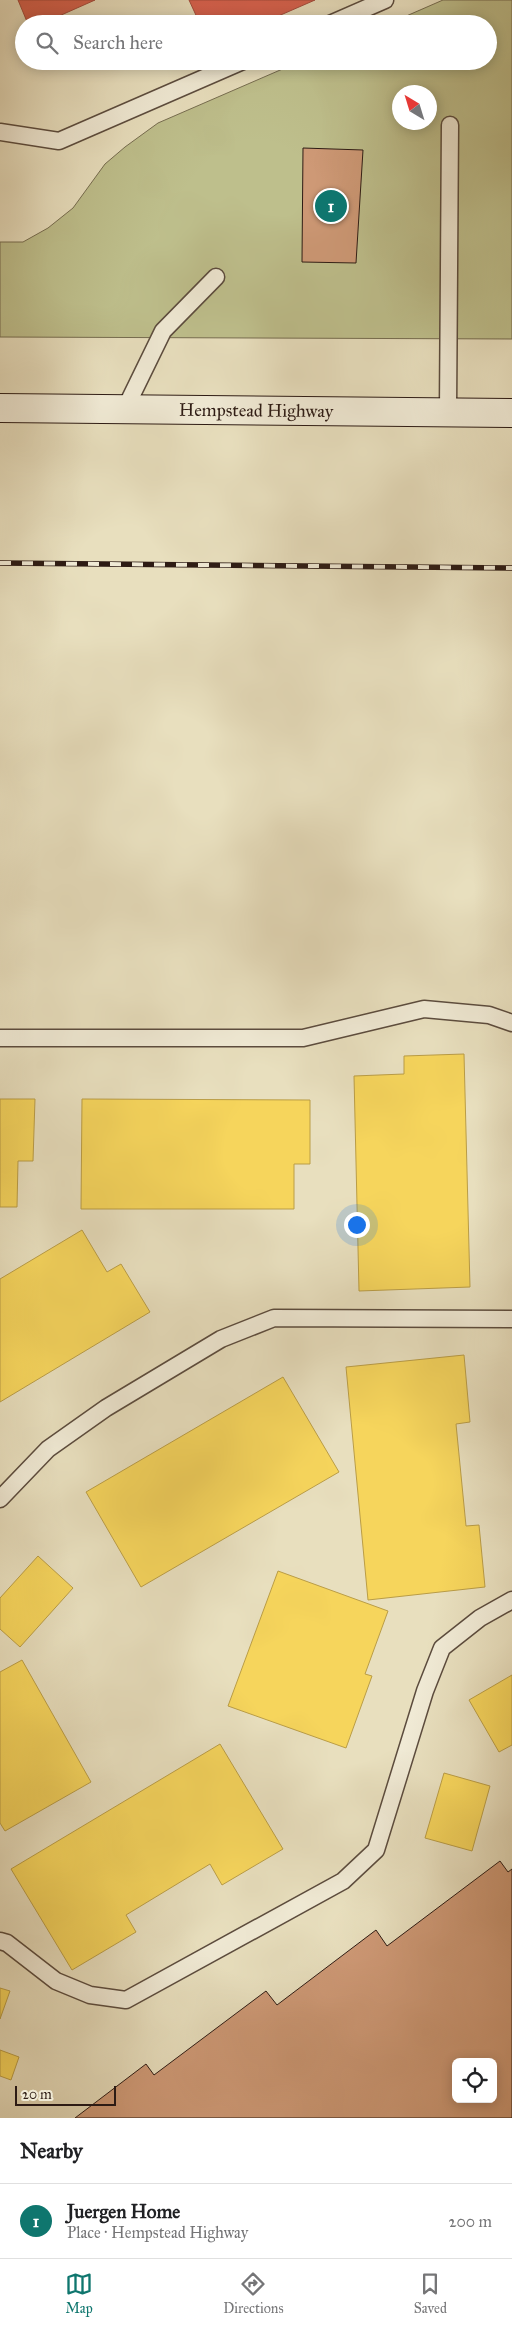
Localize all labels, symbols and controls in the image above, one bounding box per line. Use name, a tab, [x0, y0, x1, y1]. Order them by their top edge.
search box	[15, 15, 497, 70]
icon: search	[33, 29, 61, 57]
text: Search here	[73, 31, 163, 54]
north arrow	[392, 85, 437, 130]
pin: 1	[315, 187, 347, 225]
street label: Hempstead Highway	[179, 399, 334, 423]
your location	[344, 1212, 370, 1238]
map controls	[452, 2058, 497, 2103]
button: locate	[452, 2058, 497, 2103]
scale bar	[15, 2083, 116, 2106]
text: 20 m	[22, 2086, 52, 2103]
text: Nearby	[20, 2138, 83, 2164]
text: Juergen Home	[67, 2200, 180, 2223]
text: 1	[33, 2212, 39, 2231]
text: 200 m	[449, 2212, 492, 2231]
text: Place · Hempstead Highway	[67, 2223, 248, 2242]
tab: Map	[65, 2270, 93, 2317]
tab: Directions	[223, 2270, 284, 2317]
tab: Saved	[414, 2270, 447, 2317]

